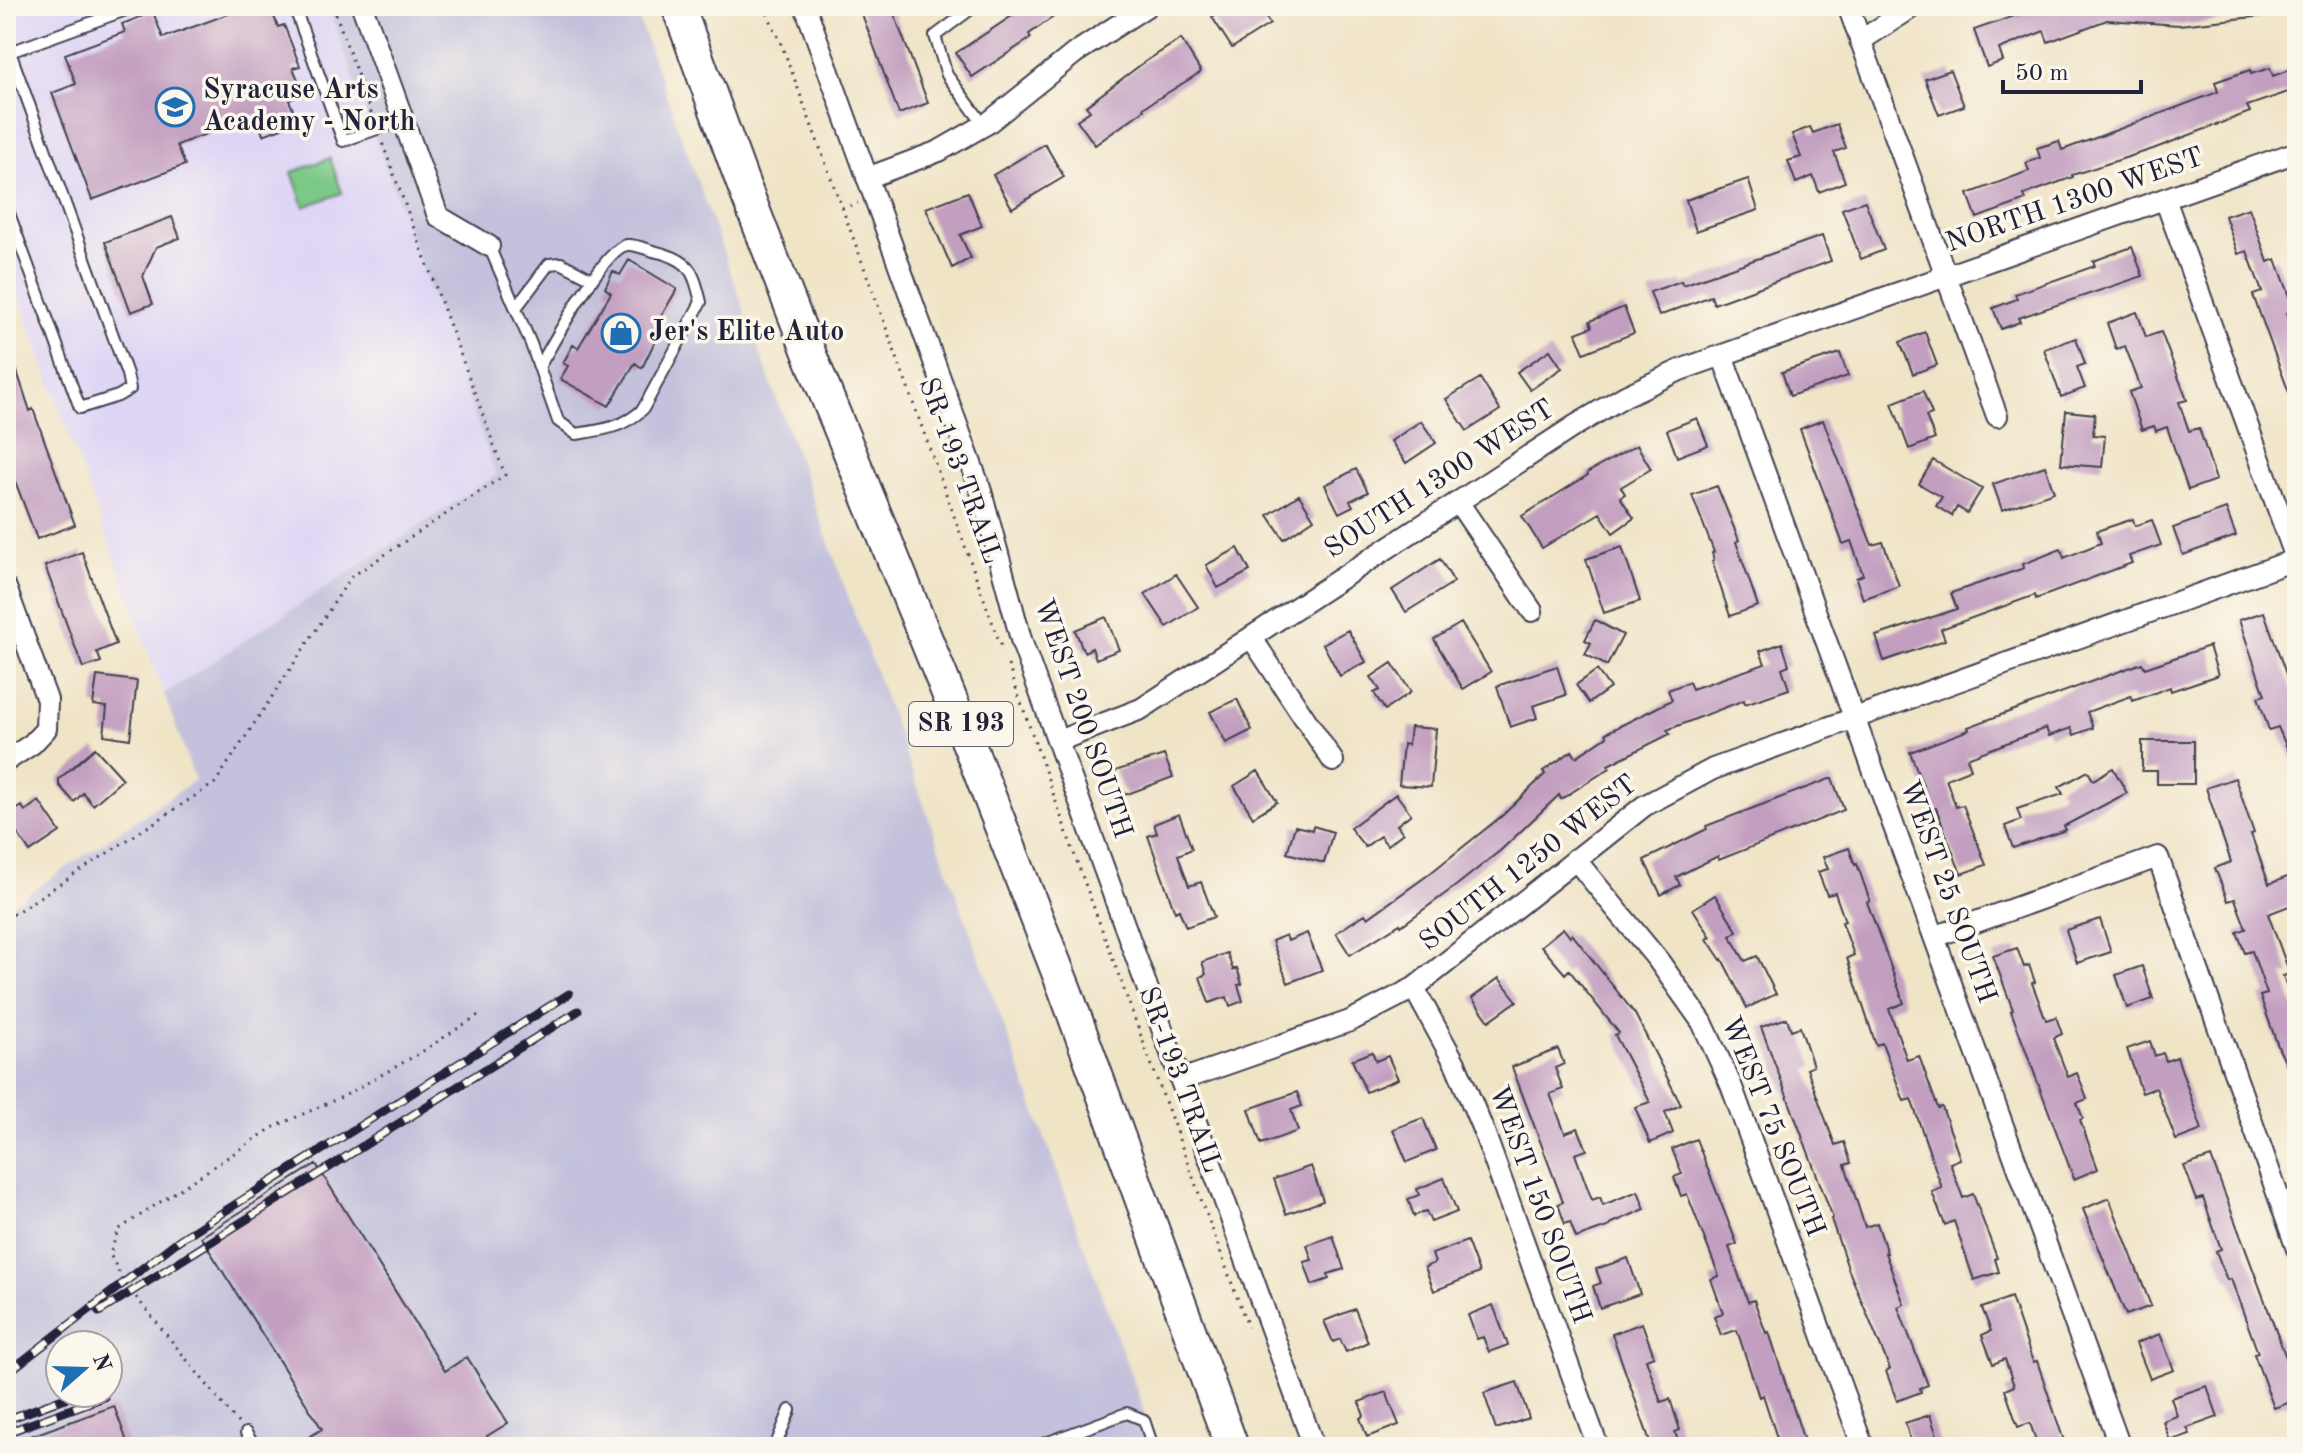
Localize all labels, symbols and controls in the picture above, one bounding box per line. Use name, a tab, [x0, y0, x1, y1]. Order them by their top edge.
scale bar	[2003, 44, 2141, 94]
text: 50 m	[2015, 62, 2069, 86]
place label: Syracuse Arts Academy - North	[203, 77, 415, 137]
school or university icon: Syracuse Arts Academy - North	[154, 86, 196, 128]
street label: NORTH 1300 WEST	[1943, 144, 2207, 258]
shop icon: Jer's Elite Auto	[600, 312, 642, 354]
place label: Jer's Elite Auto	[649, 319, 844, 347]
street label: SR-193 TRAIL	[912, 374, 1006, 568]
street label: SOUTH 1300 WEST	[1320, 395, 1560, 565]
street label: WEST 200 SOUTH	[1028, 596, 1136, 842]
road number: SR 193	[909, 702, 1013, 746]
street label: SOUTH 1250 WEST	[1415, 771, 1643, 957]
street label: WEST 25 SOUTH	[1894, 777, 2000, 1007]
street label: SR-193 TRAIL	[1132, 983, 1226, 1177]
street label: WEST 75 SOUTH	[1715, 1013, 1829, 1241]
street label: WEST 150 SOUTH	[1483, 1082, 1595, 1328]
north arrow	[44, 1329, 124, 1409]
text: N	[88, 1351, 114, 1375]

